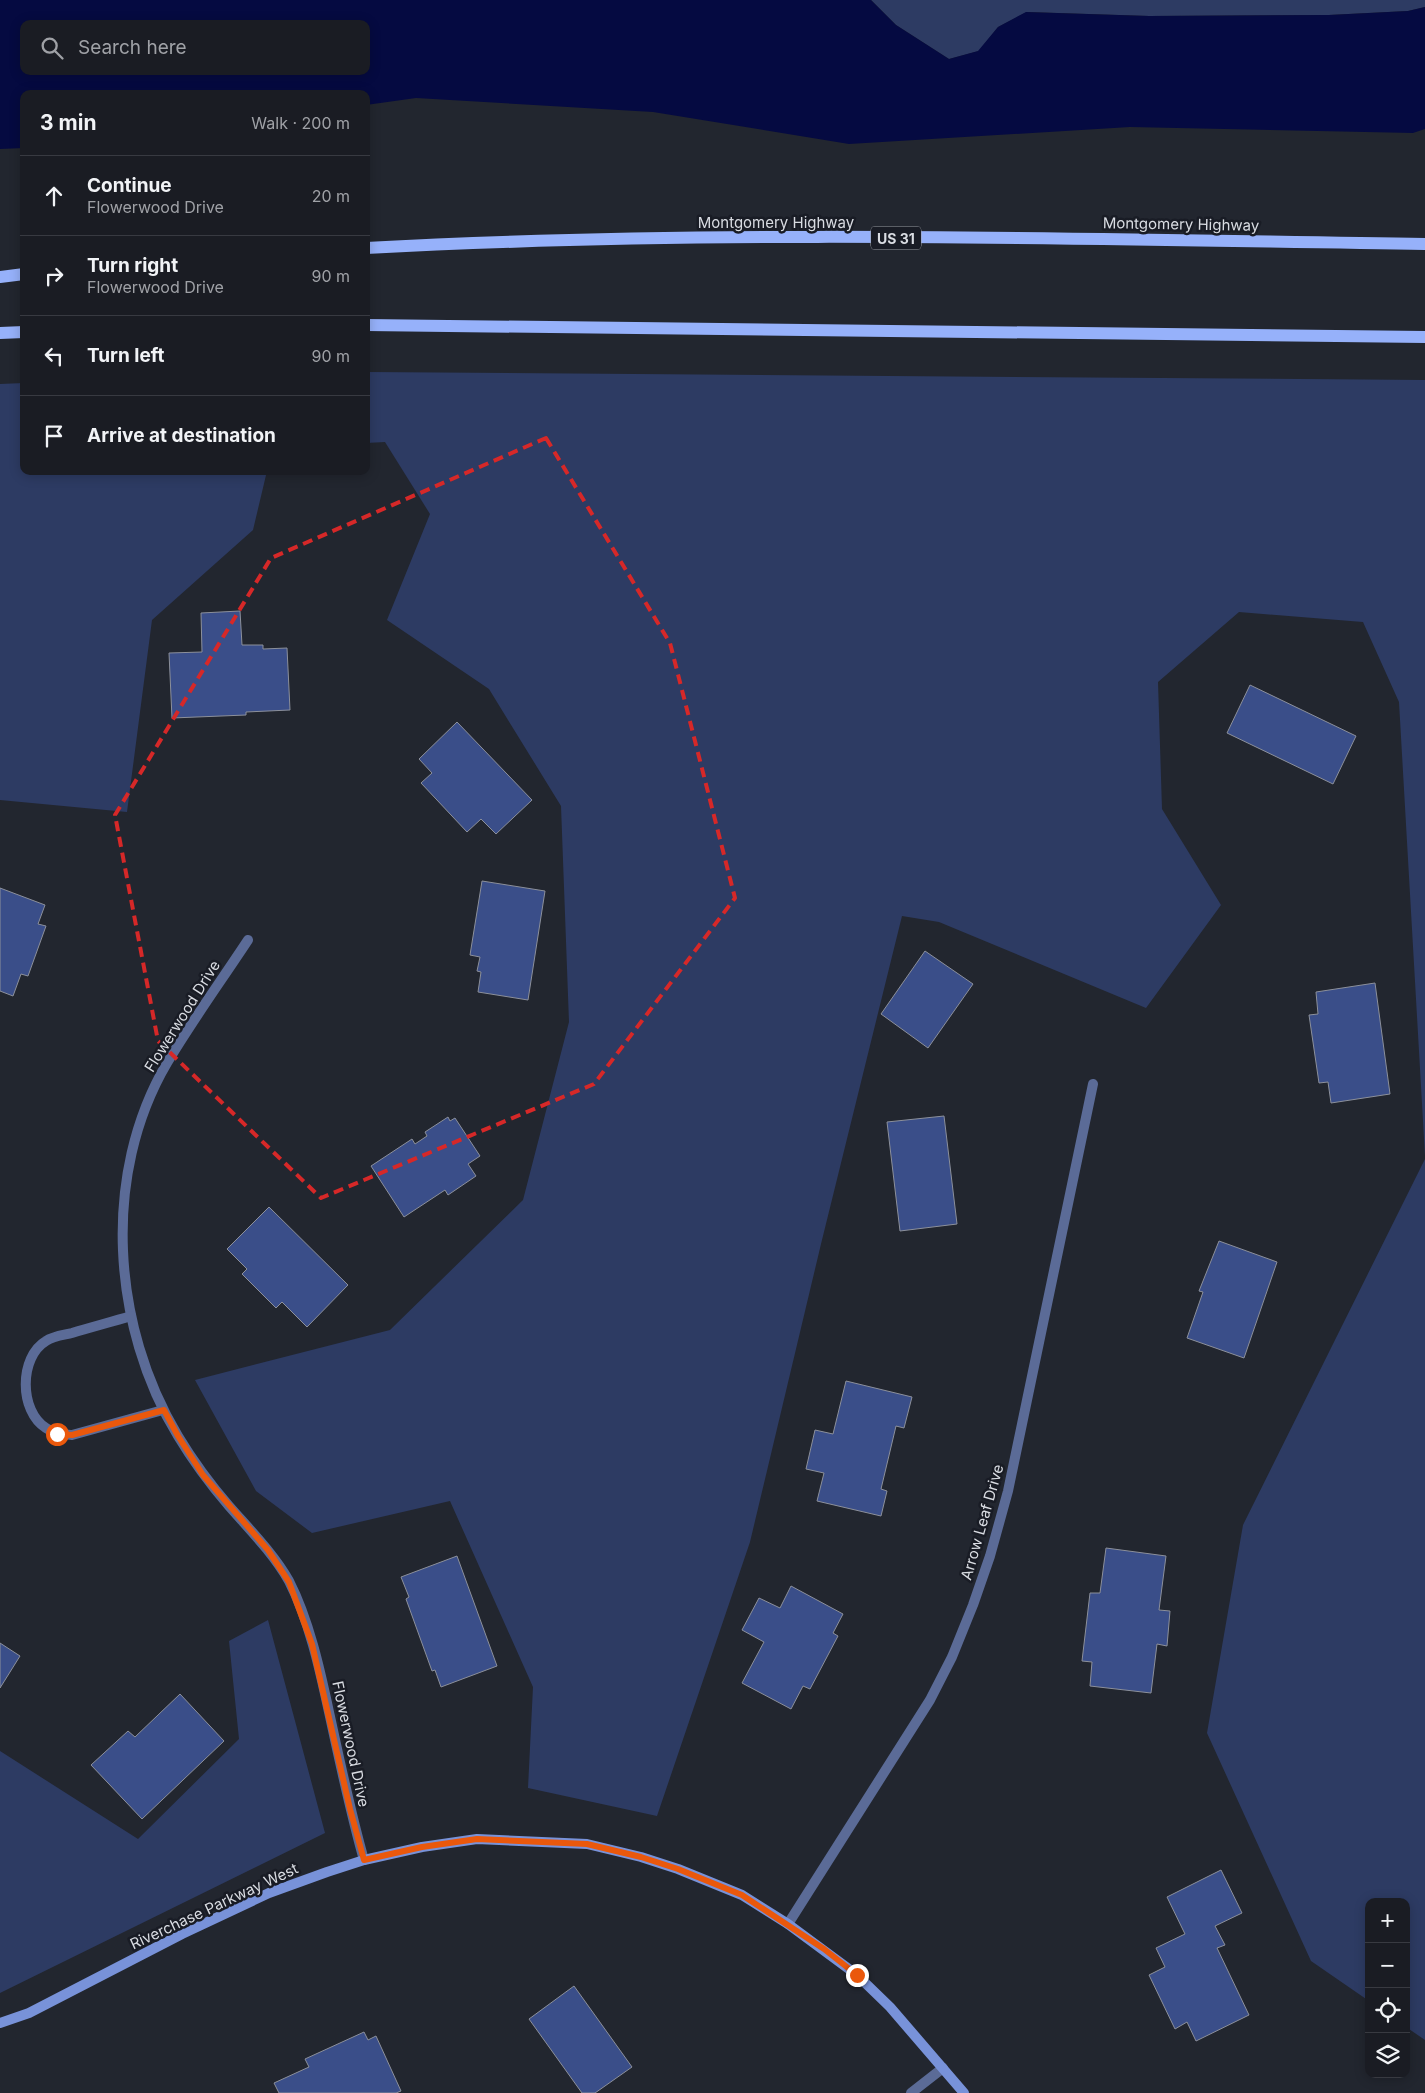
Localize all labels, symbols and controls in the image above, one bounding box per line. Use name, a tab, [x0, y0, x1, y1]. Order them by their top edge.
search box	[20, 20, 370, 75]
icon: search	[38, 34, 66, 62]
text: Search here	[78, 36, 187, 59]
text: 3 min	[40, 110, 96, 135]
text: Walk · 200 m	[251, 113, 350, 133]
text: Continue	[87, 174, 172, 197]
icon: ahead	[40, 182, 68, 210]
text: 20 m	[312, 186, 350, 206]
text: Flowerwood Drive	[87, 197, 224, 217]
street label: Montgomery Highway	[698, 213, 855, 232]
street label: Montgomery Highway	[1103, 213, 1260, 235]
road number: US 31	[871, 227, 921, 250]
text: Turn right	[87, 254, 178, 277]
icon: right	[40, 262, 68, 290]
text: 90 m	[311, 266, 350, 286]
text: Flowerwood Drive	[87, 277, 224, 297]
icon: left	[40, 342, 68, 370]
text: Turn left	[87, 344, 165, 367]
text: 90 m	[311, 346, 350, 366]
icon: arrive	[40, 422, 68, 450]
text: Arrive at destination	[87, 424, 276, 447]
street label: Flowerwood Drive	[140, 957, 224, 1075]
route start	[46, 1423, 69, 1446]
street label: Arrow Leaf Drive	[956, 1462, 1008, 1582]
street label: Flowerwood Drive	[328, 1679, 374, 1809]
street label: Riverchase Parkway West	[127, 1859, 301, 1953]
map controls	[1365, 1898, 1410, 2078]
button: +	[1365, 1898, 1410, 1943]
button: −	[1365, 1943, 1410, 1988]
route end	[846, 1964, 869, 1987]
button: locate	[1365, 1988, 1410, 2033]
button: layers	[1365, 2033, 1410, 2078]

